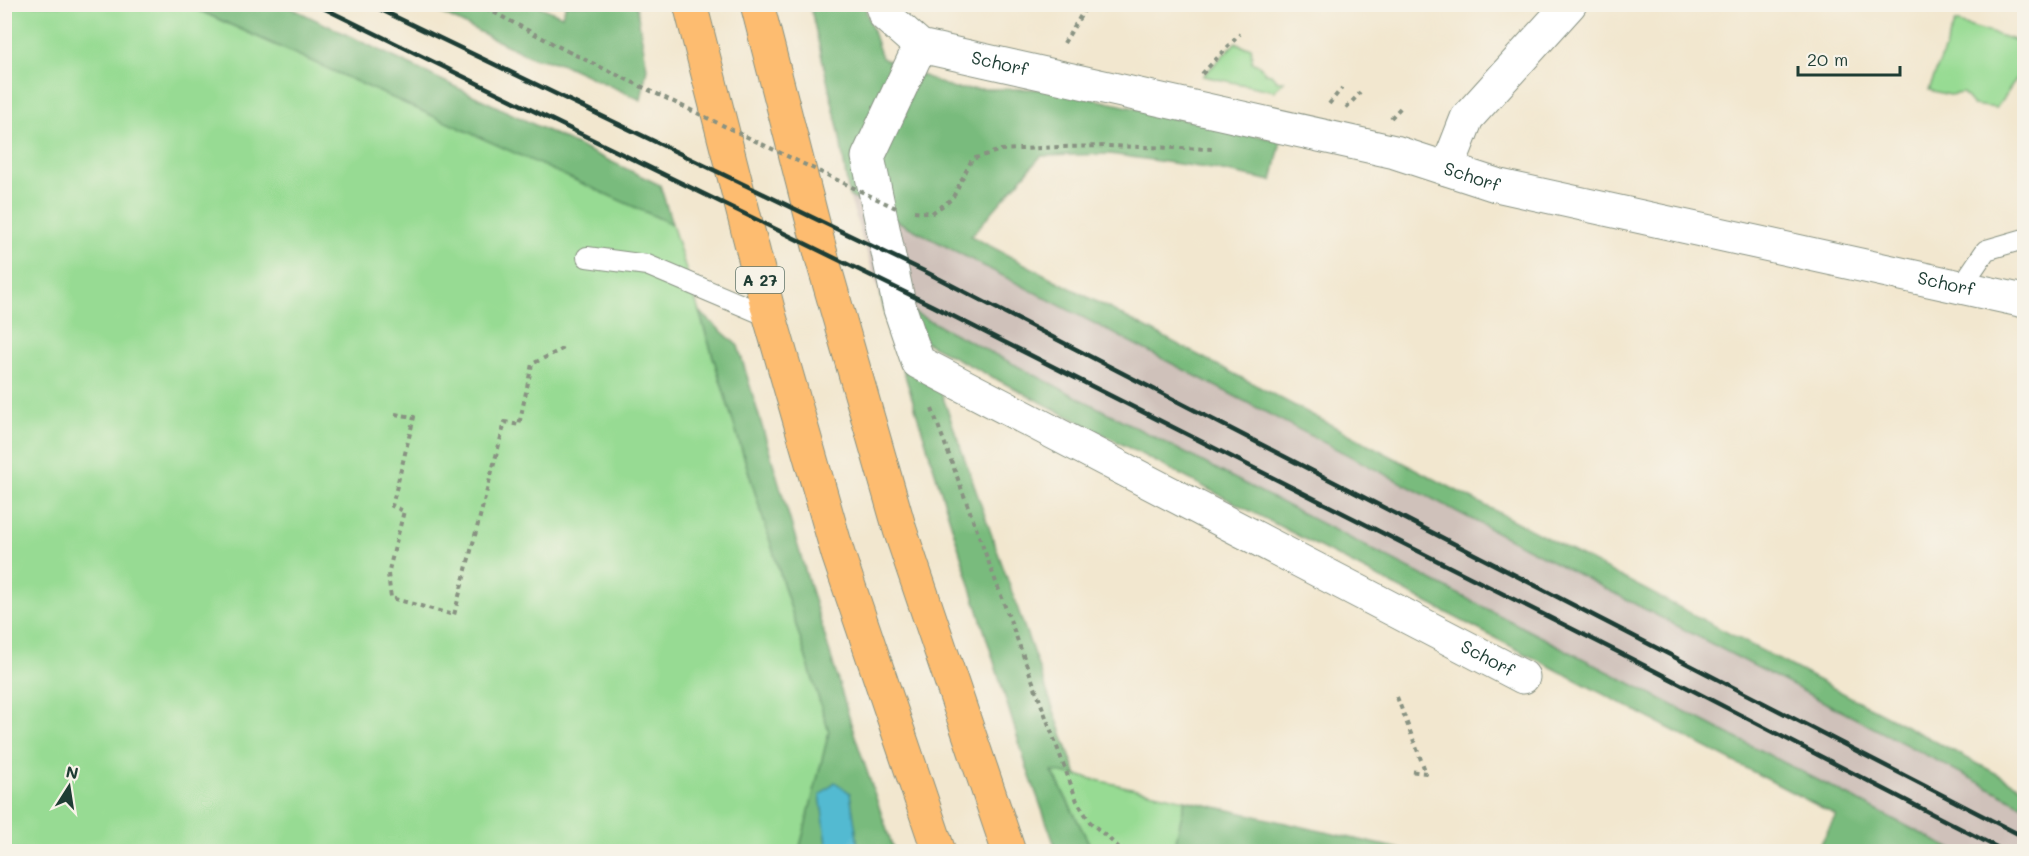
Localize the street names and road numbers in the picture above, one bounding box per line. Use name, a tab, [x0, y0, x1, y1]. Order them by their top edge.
street label: Schorf	[969, 45, 1032, 81]
street label: Schorf	[1441, 156, 1504, 197]
street label: Schorf	[1915, 265, 1978, 301]
road number: A 27	[736, 267, 784, 293]
street label: Schorf	[1457, 634, 1520, 682]

